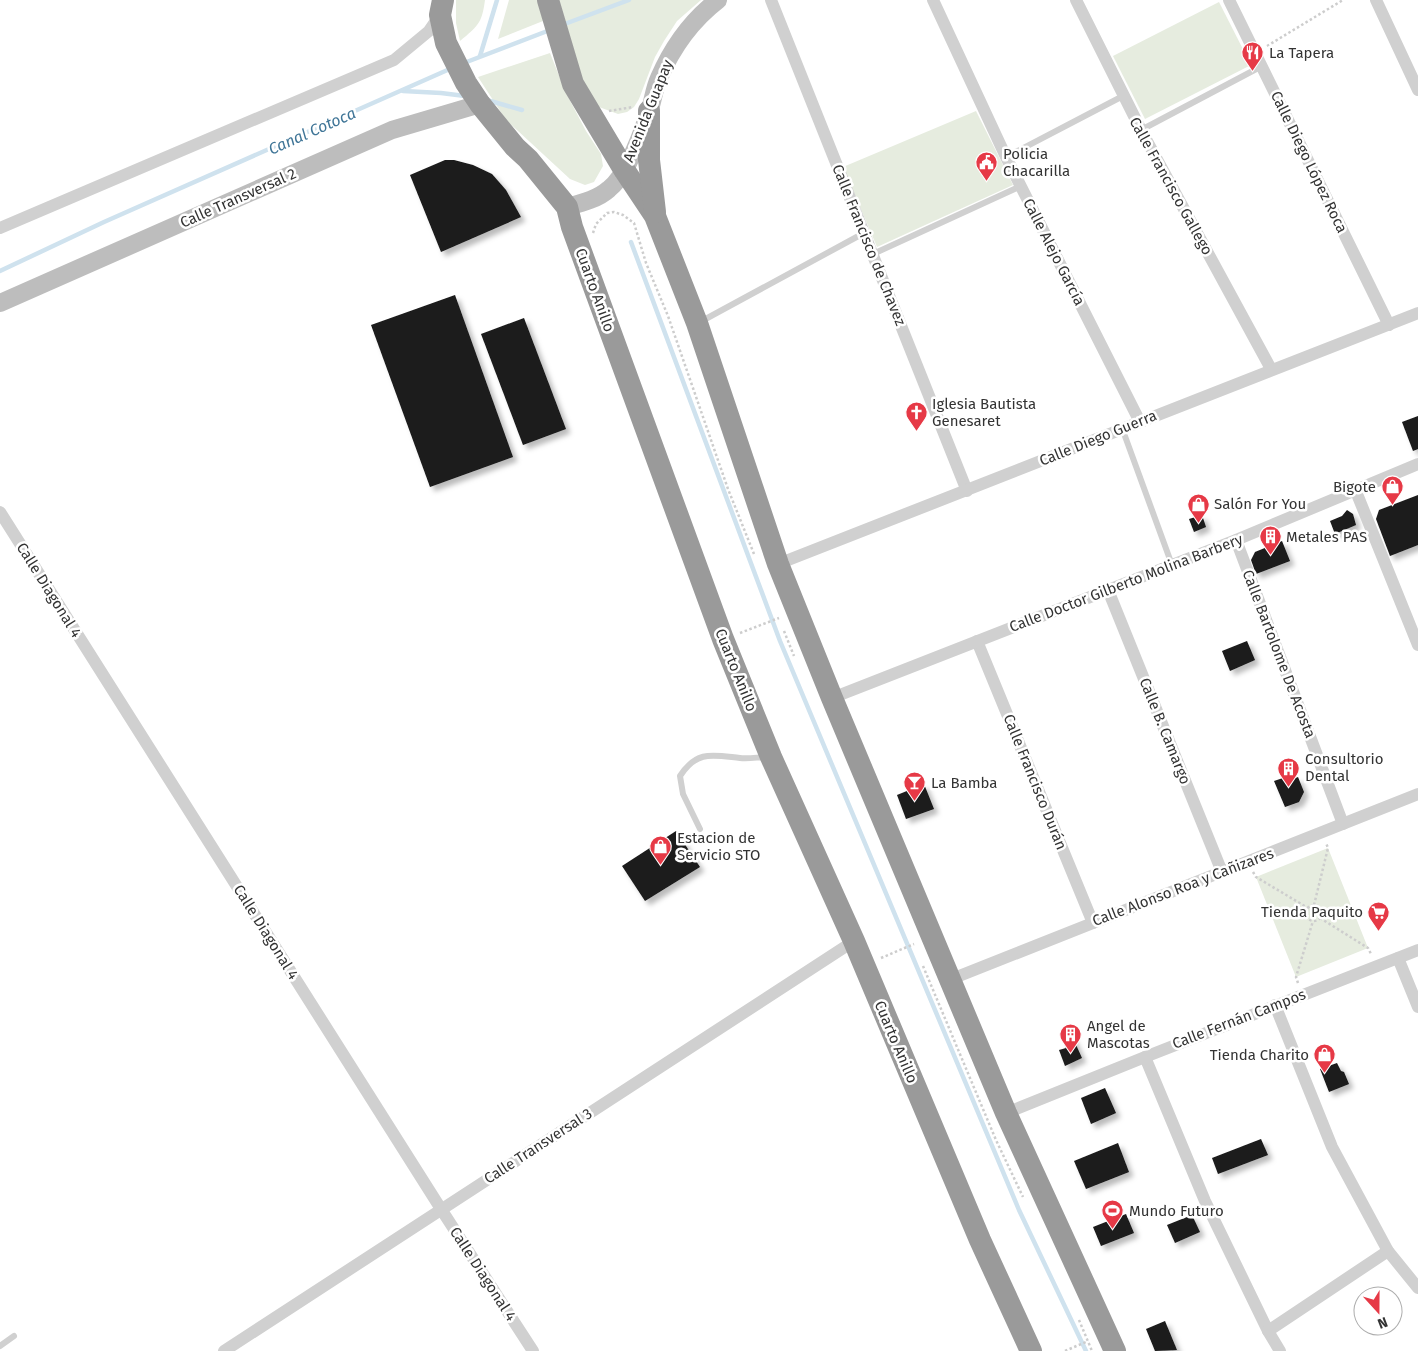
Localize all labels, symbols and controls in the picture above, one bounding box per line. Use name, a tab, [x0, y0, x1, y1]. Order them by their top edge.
restaurant icon: La Tapera	[1241, 41, 1265, 72]
place label: La Tapera	[1269, 44, 1334, 62]
street label: Avenida Guapay	[619, 57, 677, 165]
street label: Calle Diego López Roca	[1267, 88, 1351, 236]
water label: Canal Cotoca	[265, 103, 359, 159]
street label: Calle Francisco Gallego	[1126, 114, 1216, 258]
place label: Policia Chacarilla	[1003, 145, 1070, 180]
public building icon: Policia Chacarilla	[975, 151, 999, 182]
street label: Calle Francisco de Chavez	[828, 162, 910, 329]
street label: Calle Transversal 2	[177, 164, 299, 232]
street label: Calle Alejo García	[1019, 195, 1089, 309]
street label: Cuarto Anillo	[572, 246, 618, 334]
place label: Iglesia Bautista Genesaret	[932, 395, 1036, 430]
church icon: Iglesia Bautista Genesaret	[904, 401, 928, 432]
street label: Calle Diego Guerra	[1037, 406, 1159, 470]
shop icon: Bigote	[1380, 475, 1404, 506]
place label: Bigote	[1333, 478, 1376, 496]
shop icon: Salón For You	[1186, 492, 1210, 523]
place label: Salón For You	[1214, 495, 1306, 513]
building icon: Metales PAS	[1258, 525, 1282, 556]
place label: Metales PAS	[1286, 528, 1367, 546]
street label: Calle Doctor Gilberto Molina Barbery	[1007, 530, 1246, 636]
street label: Calle Diagonal 4	[13, 539, 85, 641]
street label: Calle Bartolome De Acosta	[1239, 567, 1319, 741]
street label: Cuarto Anillo	[711, 626, 761, 714]
street label: Calle B. Camargo	[1135, 675, 1195, 787]
street label: Calle Francisco Durán	[1000, 712, 1070, 852]
place label: Consultorio Dental	[1305, 750, 1384, 785]
building icon: Consultorio Dental	[1277, 756, 1301, 787]
bar icon: La Bamba	[903, 771, 927, 802]
place label: La Bamba	[931, 774, 998, 792]
place label: Estacion de Servicio STO	[677, 829, 760, 864]
shop icon: Estacion de Servicio STO	[649, 835, 673, 866]
street label: Calle Alonso Roa y Cañizares	[1090, 844, 1276, 930]
street label: Calle Diagonal 4	[230, 881, 302, 983]
supermarket icon: Tienda Paquito	[1367, 900, 1391, 931]
place label: Tienda Paquito	[1261, 903, 1363, 921]
street label: Calle Fernán Campos	[1170, 985, 1308, 1053]
street label: Cuarto Anillo	[871, 998, 921, 1086]
place label: Angel de Mascotas	[1087, 1017, 1150, 1052]
building icon: Angel de Mascotas	[1059, 1023, 1083, 1054]
shop icon: Tienda Charito	[1313, 1043, 1337, 1074]
place label: Tienda Charito	[1210, 1046, 1309, 1064]
street label: Calle Transversal 3	[481, 1104, 595, 1188]
sports icon: Mundo Futuro	[1101, 1199, 1125, 1230]
place label: Mundo Futuro	[1129, 1202, 1224, 1220]
street label: Calle Diagonal 4	[446, 1224, 520, 1324]
north arrow	[1353, 1286, 1403, 1336]
text: N	[1375, 1313, 1390, 1332]

